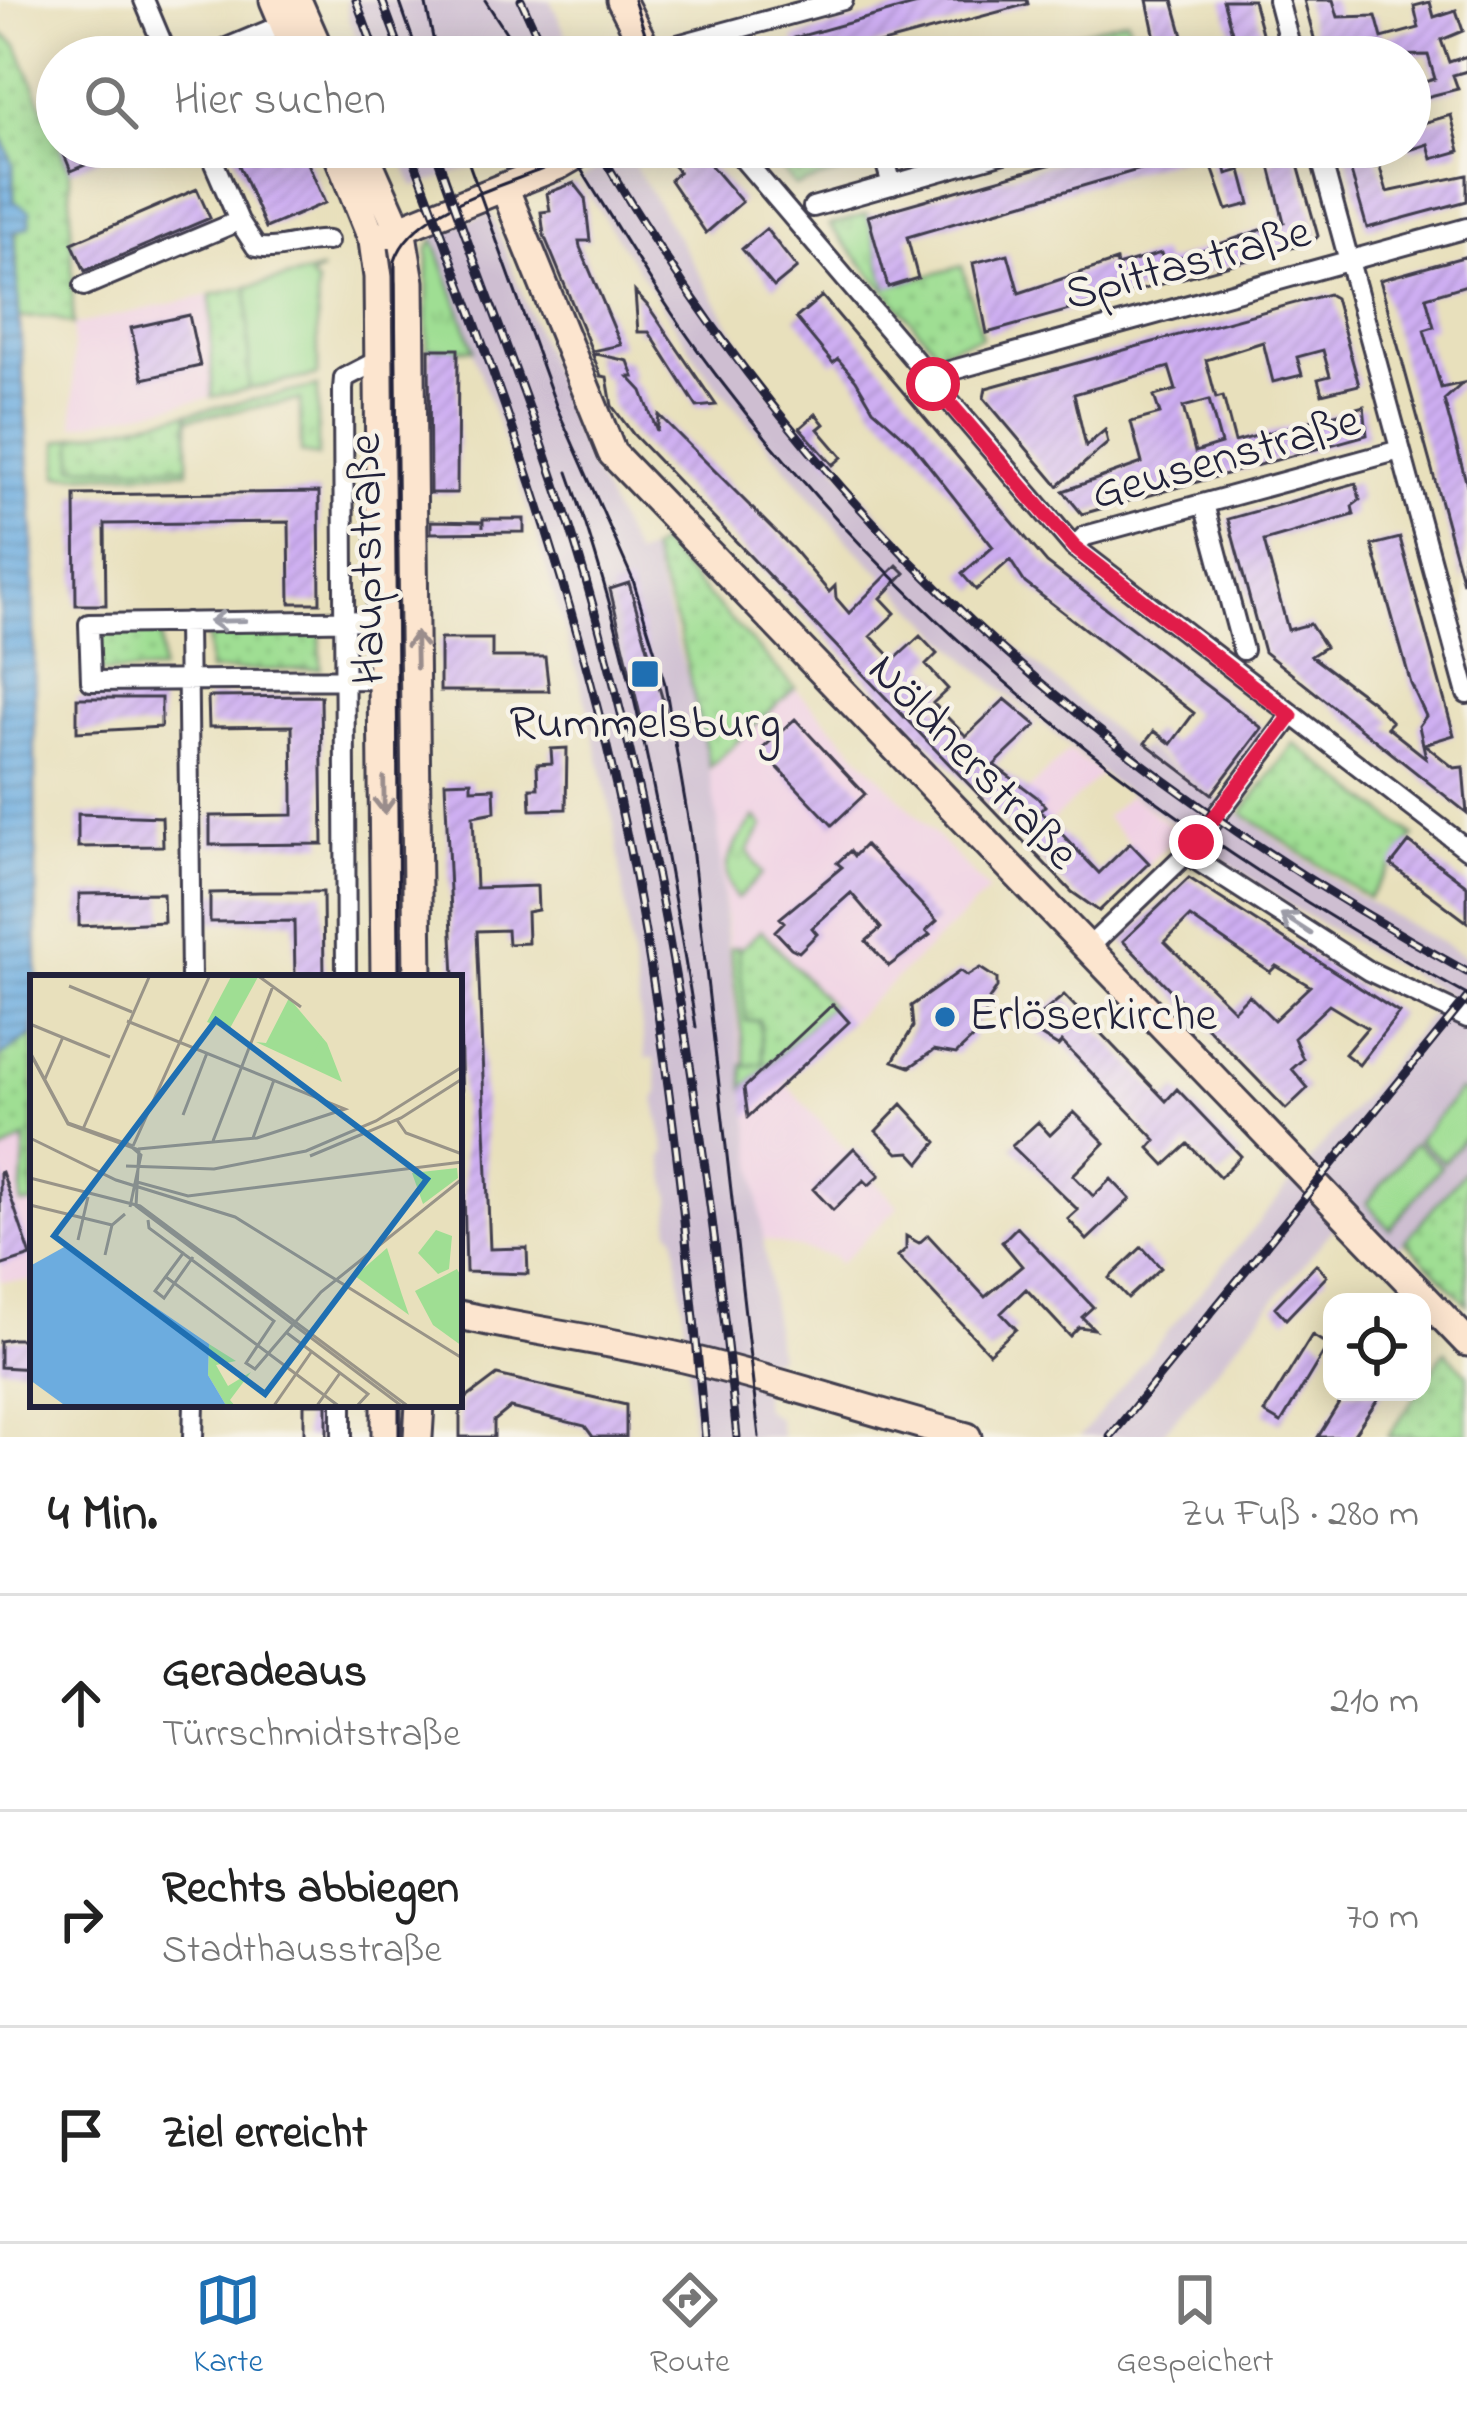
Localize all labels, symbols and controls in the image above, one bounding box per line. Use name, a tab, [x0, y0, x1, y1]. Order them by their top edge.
search box	[36, 36, 1431, 168]
icon: search	[78, 69, 144, 135]
text: Hier suchen	[174, 69, 386, 135]
street label: Spittastraße	[1057, 198, 1319, 331]
route start	[906, 357, 960, 411]
street label: Geusenstraße	[1083, 387, 1369, 531]
street label: Hauptstraße	[332, 432, 406, 685]
one-way arrow	[208, 610, 247, 633]
one-way arrow	[405, 631, 428, 670]
street label: Nöldnerstraße	[850, 638, 1094, 888]
marker: Rummelsburg	[629, 658, 661, 690]
place label: Rummelsburg	[509, 690, 781, 761]
one-way arrow	[372, 776, 395, 815]
route end	[1169, 815, 1223, 869]
one-way arrow	[1280, 912, 1314, 937]
inset map	[30, 975, 462, 1407]
place label: Erlöserkirche	[969, 982, 1217, 1052]
marker: Erlöserkirche	[932, 1004, 958, 1030]
map controls	[1323, 1293, 1431, 1401]
button: locate	[1323, 1293, 1431, 1401]
text: 4 Min.	[48, 1478, 157, 1553]
text: Zu Fuß · 280 m	[1181, 1487, 1419, 1544]
text: Geradeaus	[162, 1641, 367, 1707]
icon: ahead	[48, 1670, 114, 1736]
text: 210 m	[1330, 1674, 1419, 1731]
text: Türrschmidtstraße	[162, 1707, 460, 1764]
text: Rechts abbiegen	[162, 1857, 459, 1923]
icon: right	[48, 1886, 114, 1952]
text: 70 m	[1346, 1890, 1419, 1947]
text: Stadthausstraße	[162, 1923, 442, 1980]
icon: arrive	[48, 2102, 114, 2168]
text: Ziel erreicht	[162, 2102, 367, 2168]
tab: Karte	[193, 2267, 263, 2387]
tab: Route	[650, 2267, 730, 2387]
tab: Gespeichert	[1116, 2267, 1274, 2387]

